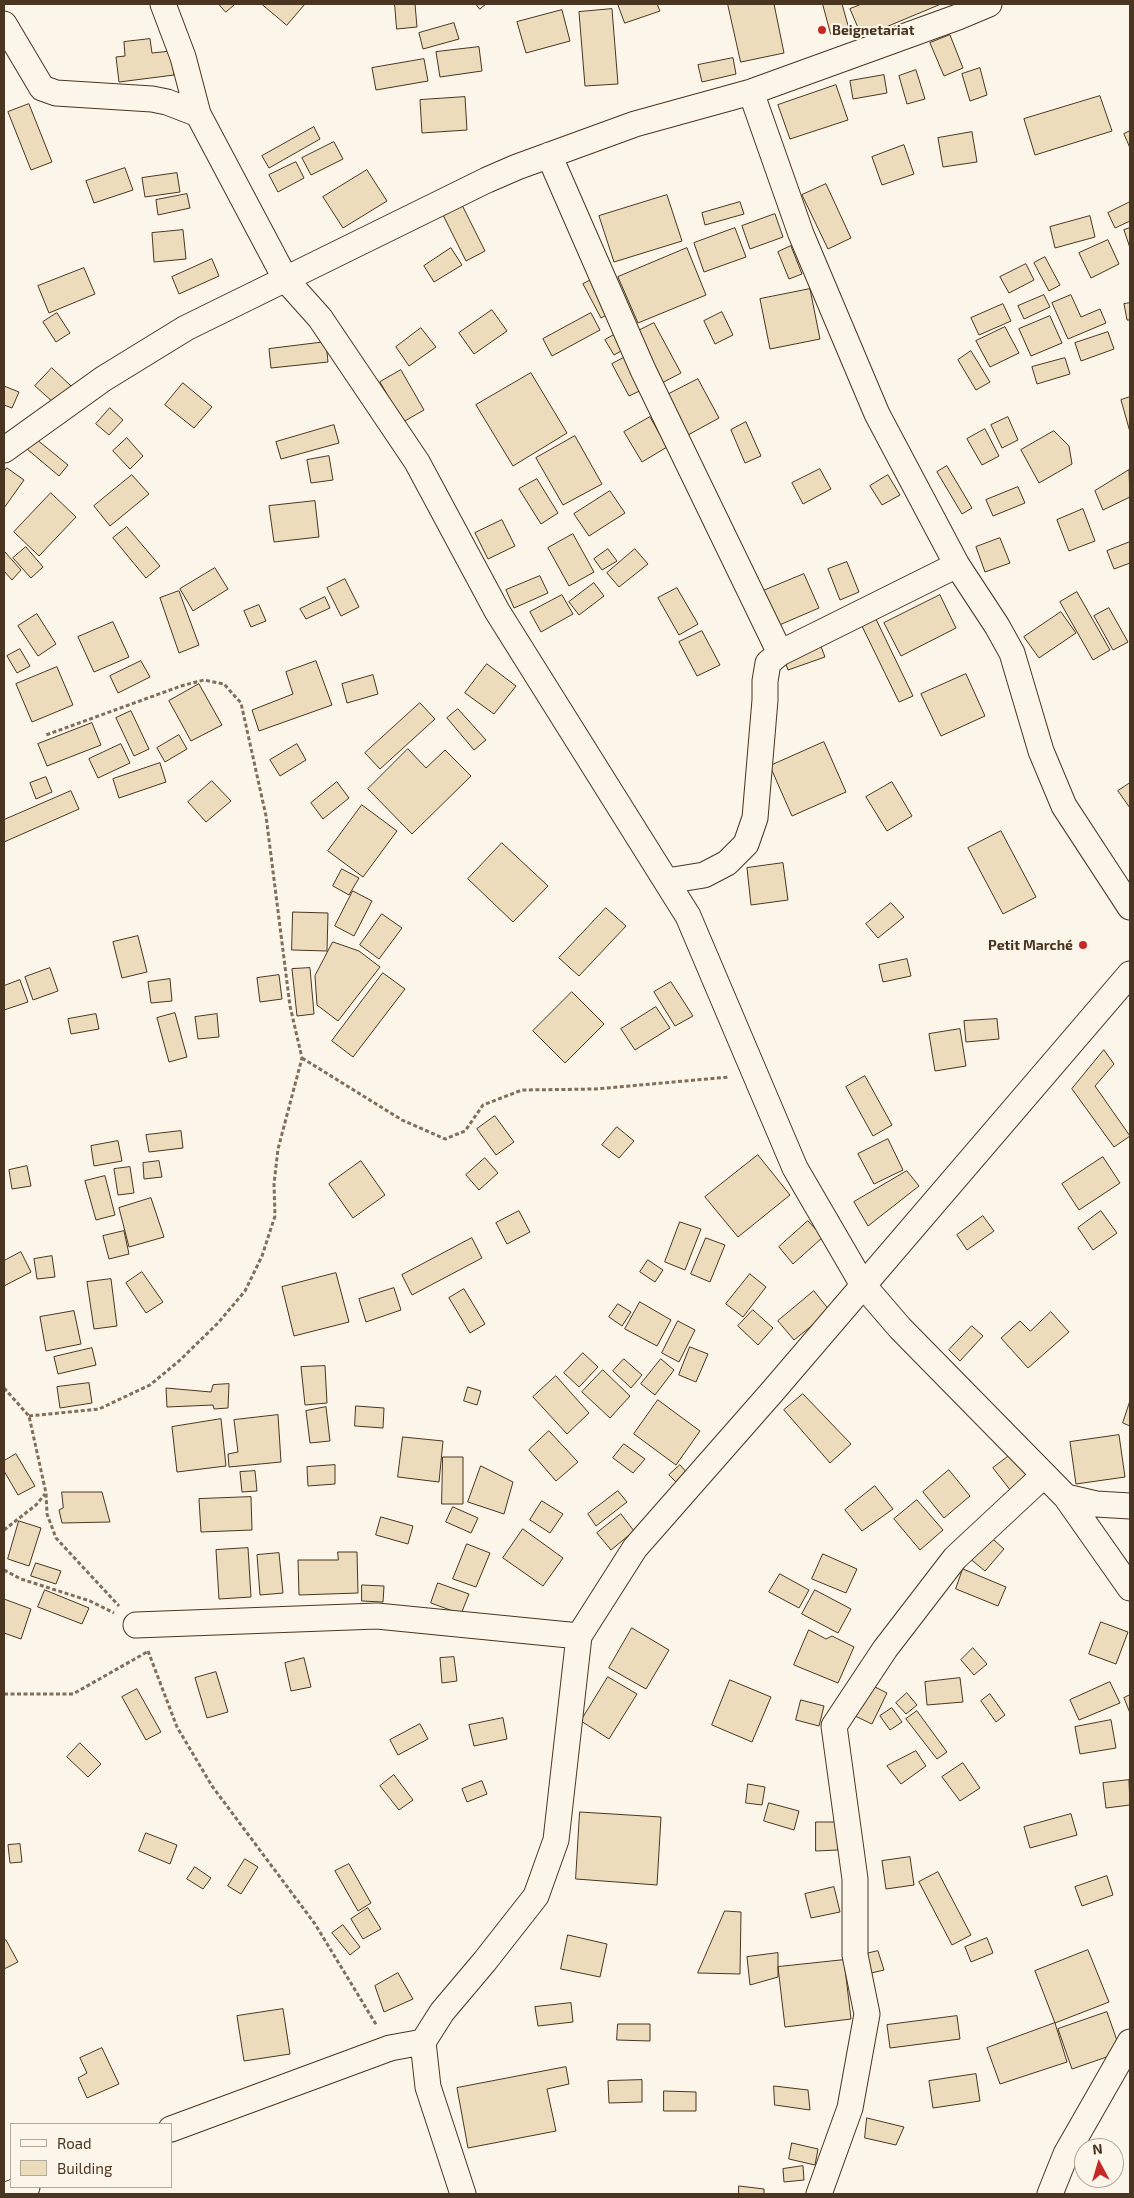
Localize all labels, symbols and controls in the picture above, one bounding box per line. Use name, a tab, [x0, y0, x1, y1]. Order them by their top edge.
place label: Beignetariat	[832, 22, 914, 38]
marker: Beignetariat	[816, 24, 828, 36]
place label: Petit Marché	[988, 937, 1073, 953]
marker: Petit Marché	[1077, 939, 1089, 951]
legend	[10, 2123, 172, 2188]
text: Road	[57, 2134, 92, 2152]
north arrow	[1074, 2138, 1124, 2188]
text: N	[1092, 2140, 1103, 2158]
text: Building	[57, 2159, 112, 2177]

